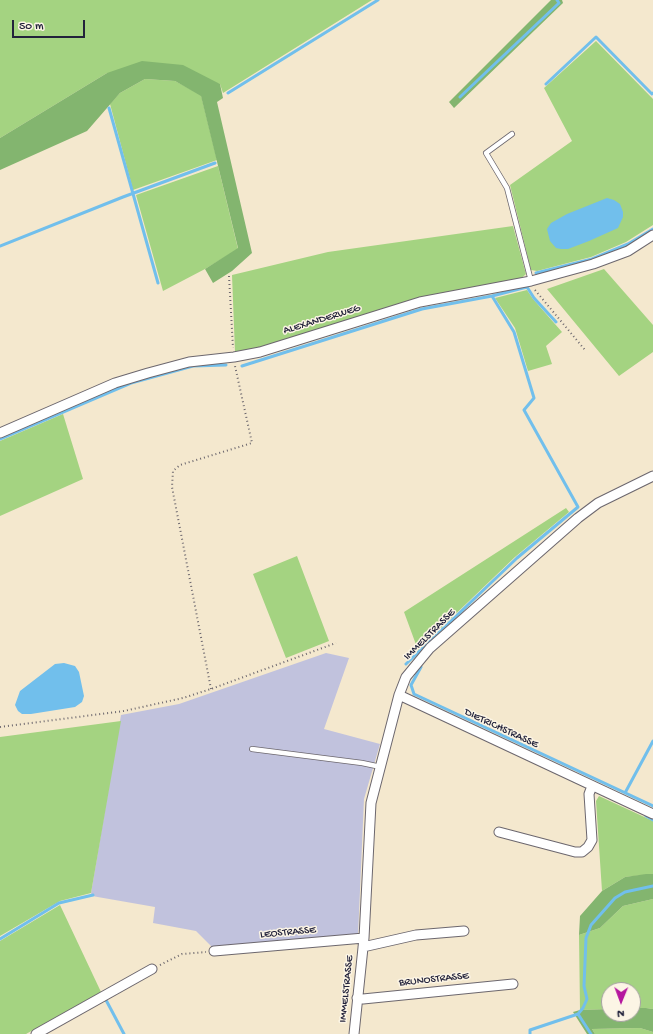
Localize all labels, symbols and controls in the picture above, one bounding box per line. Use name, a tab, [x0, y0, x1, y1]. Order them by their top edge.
scale bar	[14, 12, 87, 38]
text: 50 m	[19, 20, 44, 34]
street label: ALEXANDERWEG	[282, 302, 362, 338]
street label: IMMELSTRASSE	[401, 606, 459, 664]
street label: DIETRICHSTRASSE	[462, 706, 540, 752]
street label: LEOSTRASSE	[259, 924, 317, 942]
street label: IMMELSTRASSE	[337, 955, 357, 1023]
street label: BRUNOSTRASSE	[398, 970, 470, 990]
north arrow	[601, 982, 641, 1022]
text: N	[617, 1007, 625, 1019]

